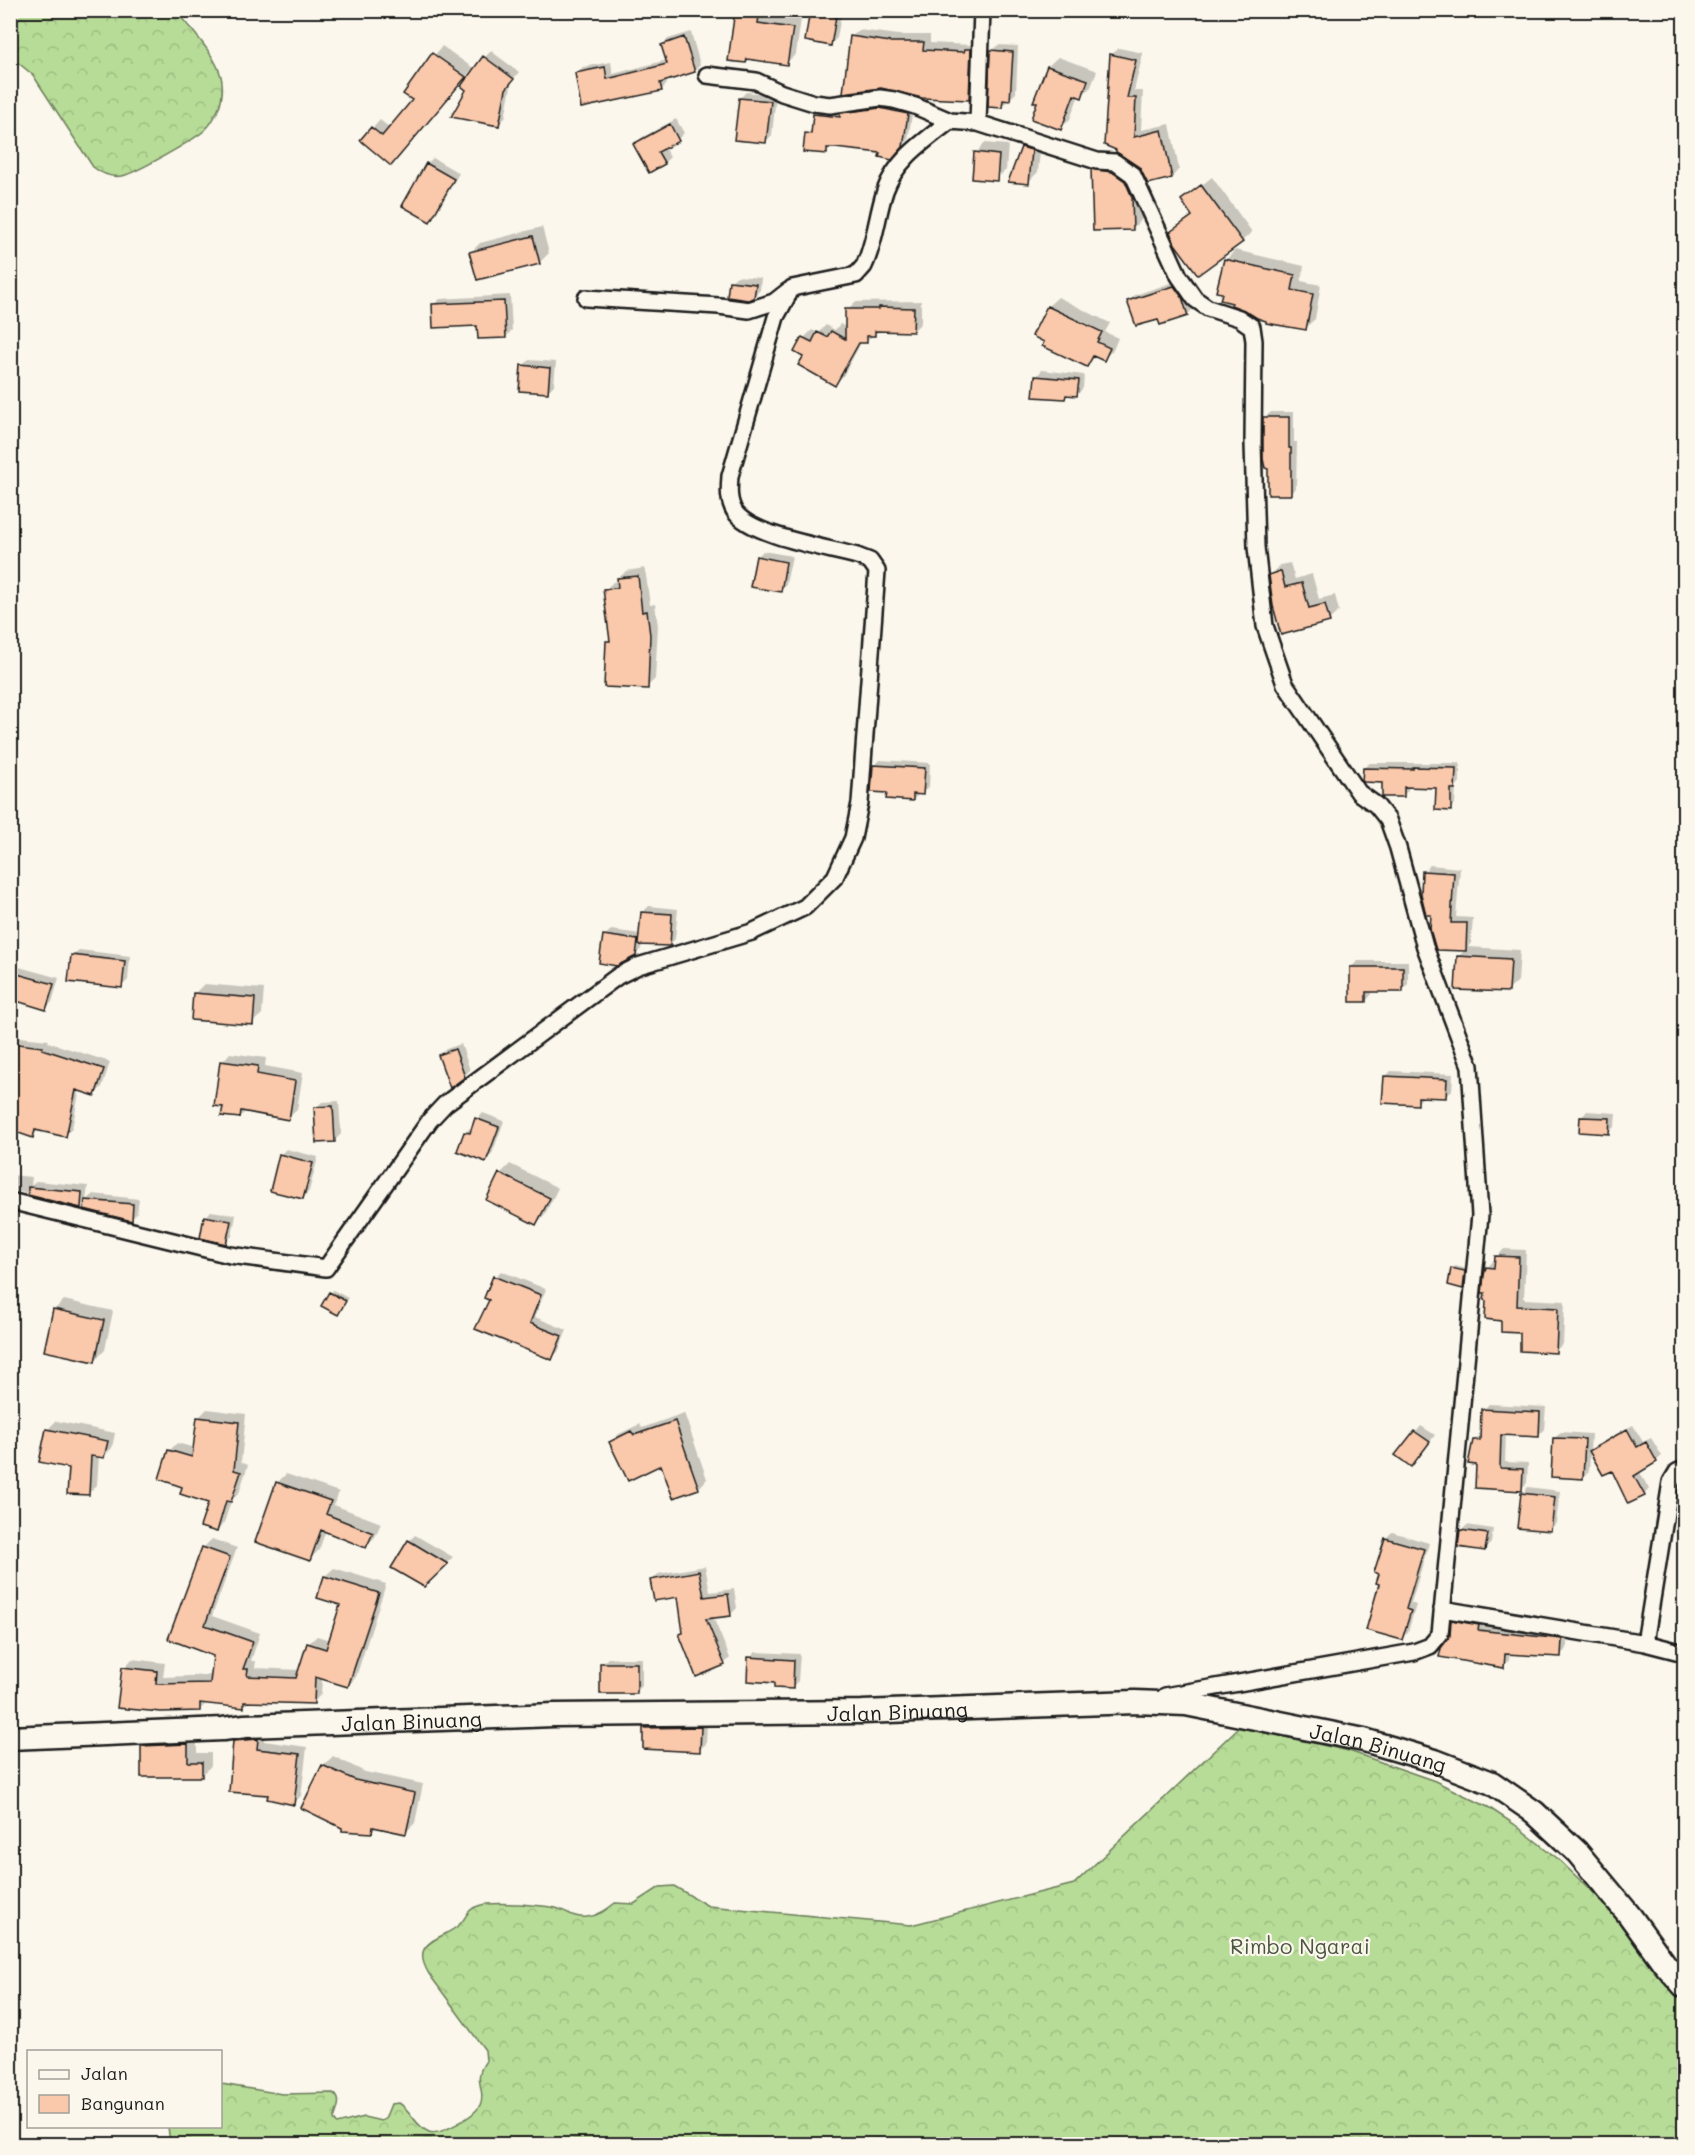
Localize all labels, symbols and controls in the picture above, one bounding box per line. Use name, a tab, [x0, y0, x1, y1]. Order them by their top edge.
street label: Jalan Binuang	[827, 1695, 968, 1726]
street label: Jalan Binuang	[341, 1704, 482, 1736]
street label: Jalan Binuang	[1308, 1716, 1451, 1778]
park label: Rimbo Ngarai	[1230, 1932, 1370, 1959]
legend	[27, 2050, 222, 2128]
text: Jalan	[81, 2061, 128, 2085]
text: Bangunan	[81, 2091, 165, 2115]

